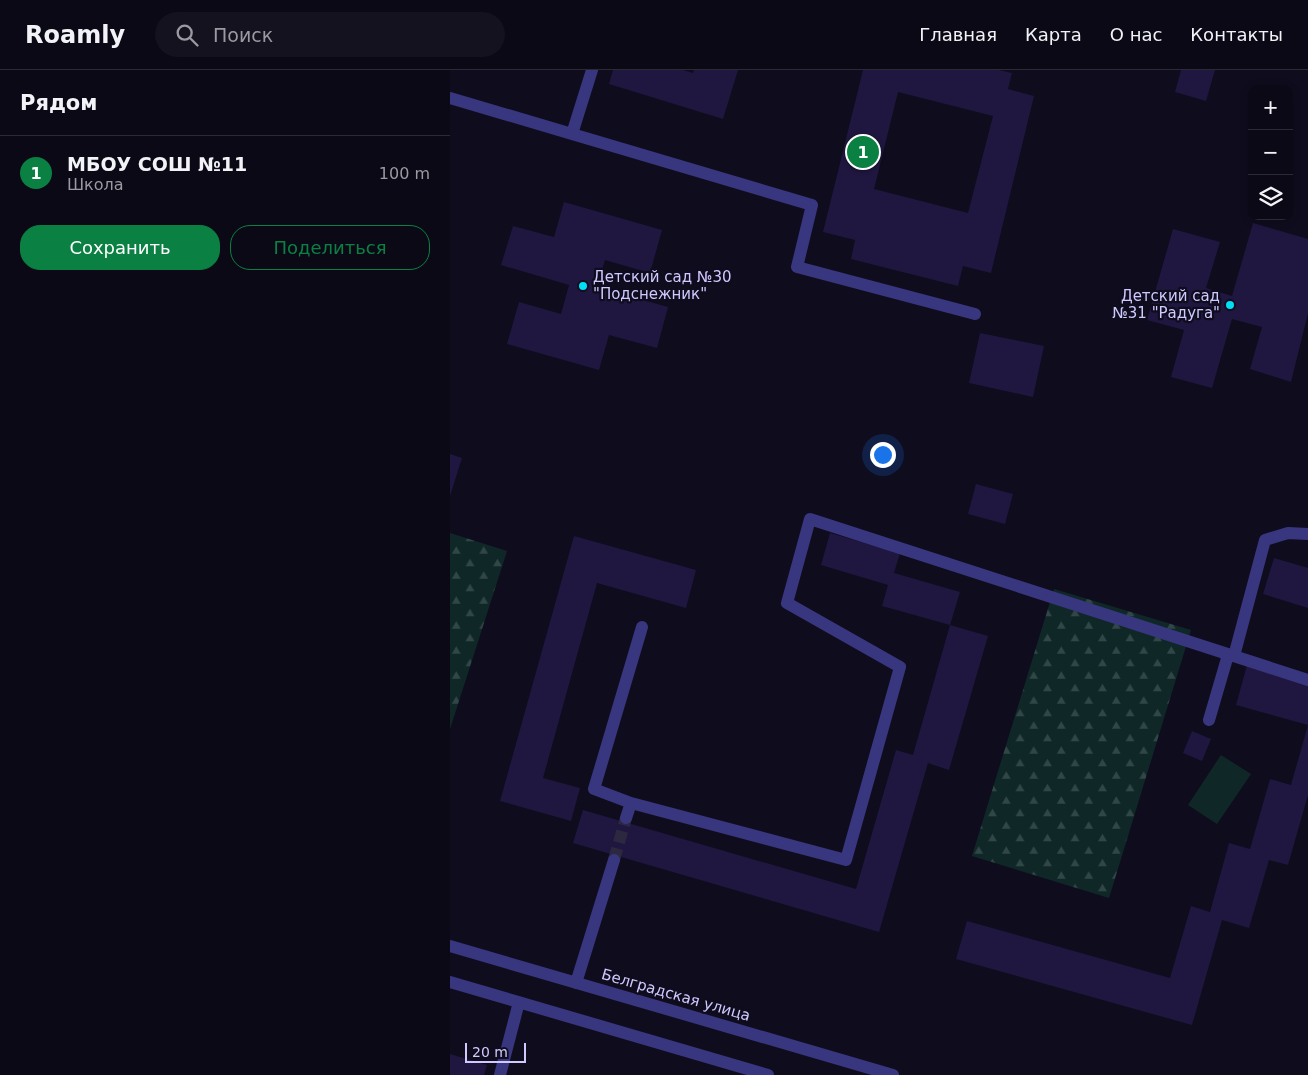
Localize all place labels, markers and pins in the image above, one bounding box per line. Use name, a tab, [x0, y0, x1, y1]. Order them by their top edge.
pin: 1	[847, 133, 879, 171]
place label: Детский сад №30 "Подснежник"	[593, 268, 732, 303]
marker: Детский сад №30 "Подснежник"	[577, 280, 589, 292]
place label: Детский сад №31 "Радуга"	[1112, 287, 1220, 322]
marker: Детский сад №31 "Радуга"	[1224, 299, 1236, 311]

